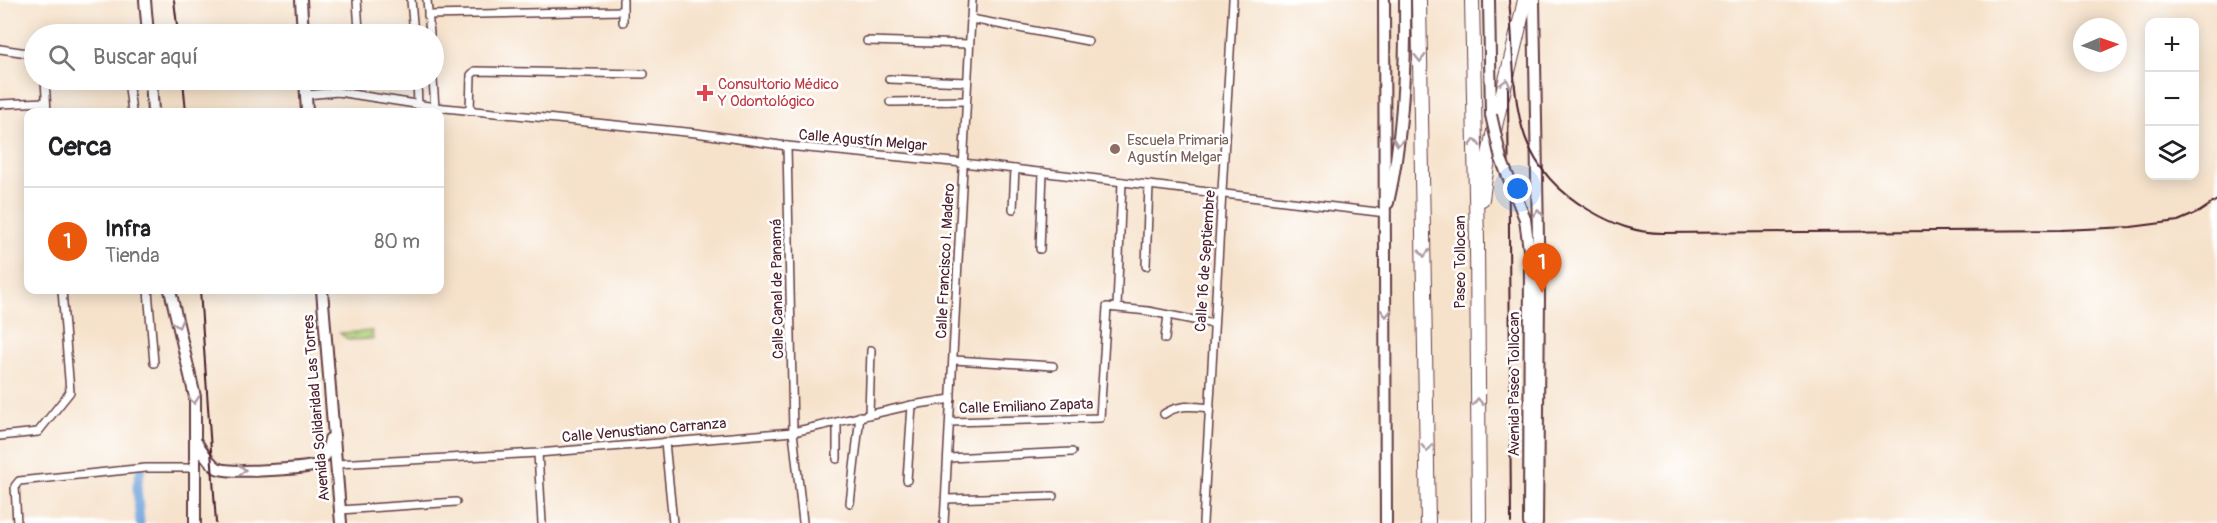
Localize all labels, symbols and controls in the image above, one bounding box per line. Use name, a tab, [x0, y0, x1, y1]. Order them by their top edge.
north arrow	[2073, 18, 2127, 72]
map controls	[2145, 18, 2199, 180]
button: +	[2145, 18, 2199, 72]
search box	[24, 24, 444, 90]
icon: search	[45, 41, 78, 74]
text: Buscar aquí	[93, 43, 198, 71]
one-way arrow	[1414, 54, 1427, 63]
button: −	[2145, 72, 2199, 126]
place label: Consultorio Médico Y Odontológico	[717, 75, 839, 111]
one-way arrow	[1499, 78, 1512, 88]
marker: Consultorio Médico Y Odontológico	[696, 84, 714, 102]
street label: Calle Agustín Melgar	[798, 125, 929, 156]
button: layers	[2145, 126, 2199, 180]
text: Cerca	[48, 131, 111, 163]
place label: Escuela Primaria Agustín Melgar	[1127, 131, 1229, 167]
one-way arrow	[1392, 138, 1404, 147]
one-way arrow	[1468, 138, 1481, 147]
marker: Escuela Primaria Agustín Melgar	[1108, 142, 1122, 156]
your location	[1503, 174, 1532, 203]
street label: Calle Francisco I. Madero	[932, 183, 959, 339]
street label: Calle 16 de Septiembre	[1191, 189, 1220, 333]
one-way arrow	[1532, 208, 1544, 217]
text: Infra	[105, 215, 151, 243]
street label: Paseo Tollocan	[1451, 215, 1470, 309]
street label: Calle Canal de Panamá	[767, 219, 788, 359]
text: 1	[64, 229, 71, 254]
text: 80 m	[374, 229, 420, 254]
text: Tienda	[105, 243, 160, 268]
pin: 1	[1522, 244, 1562, 293]
one-way arrow	[1417, 249, 1430, 258]
one-way arrow	[1380, 309, 1392, 318]
street label: Avenida Paseo Tollocan	[1505, 311, 1524, 457]
street label: Avenida Solidaridad Las Torres	[299, 314, 334, 502]
one-way arrow	[171, 318, 183, 329]
one-way arrow	[187, 395, 200, 404]
street label: Calle Emiliano Zapata	[958, 395, 1094, 418]
one-way arrow	[1471, 397, 1484, 406]
street label: Calle Venustiano Carranza	[561, 414, 727, 447]
one-way arrow	[1420, 444, 1433, 453]
one-way arrow	[237, 464, 246, 476]

